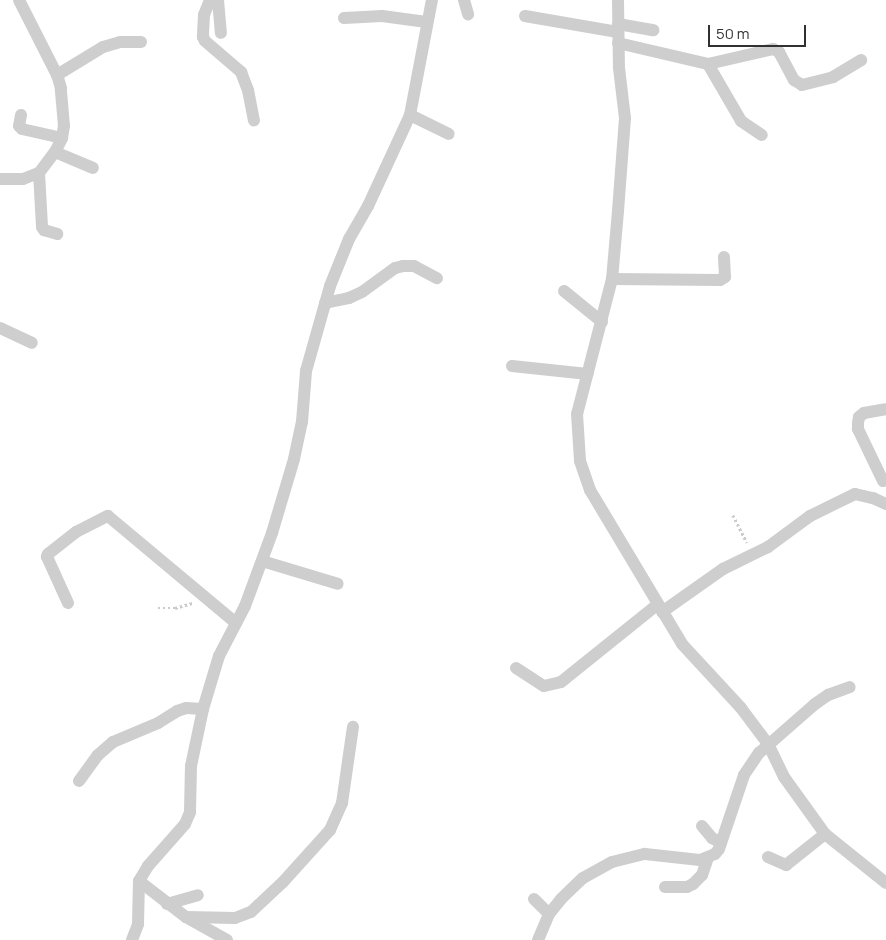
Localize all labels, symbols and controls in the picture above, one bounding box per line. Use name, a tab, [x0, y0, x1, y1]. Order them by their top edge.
scale bar	[711, 15, 808, 47]
text: 50 m	[716, 23, 750, 44]

